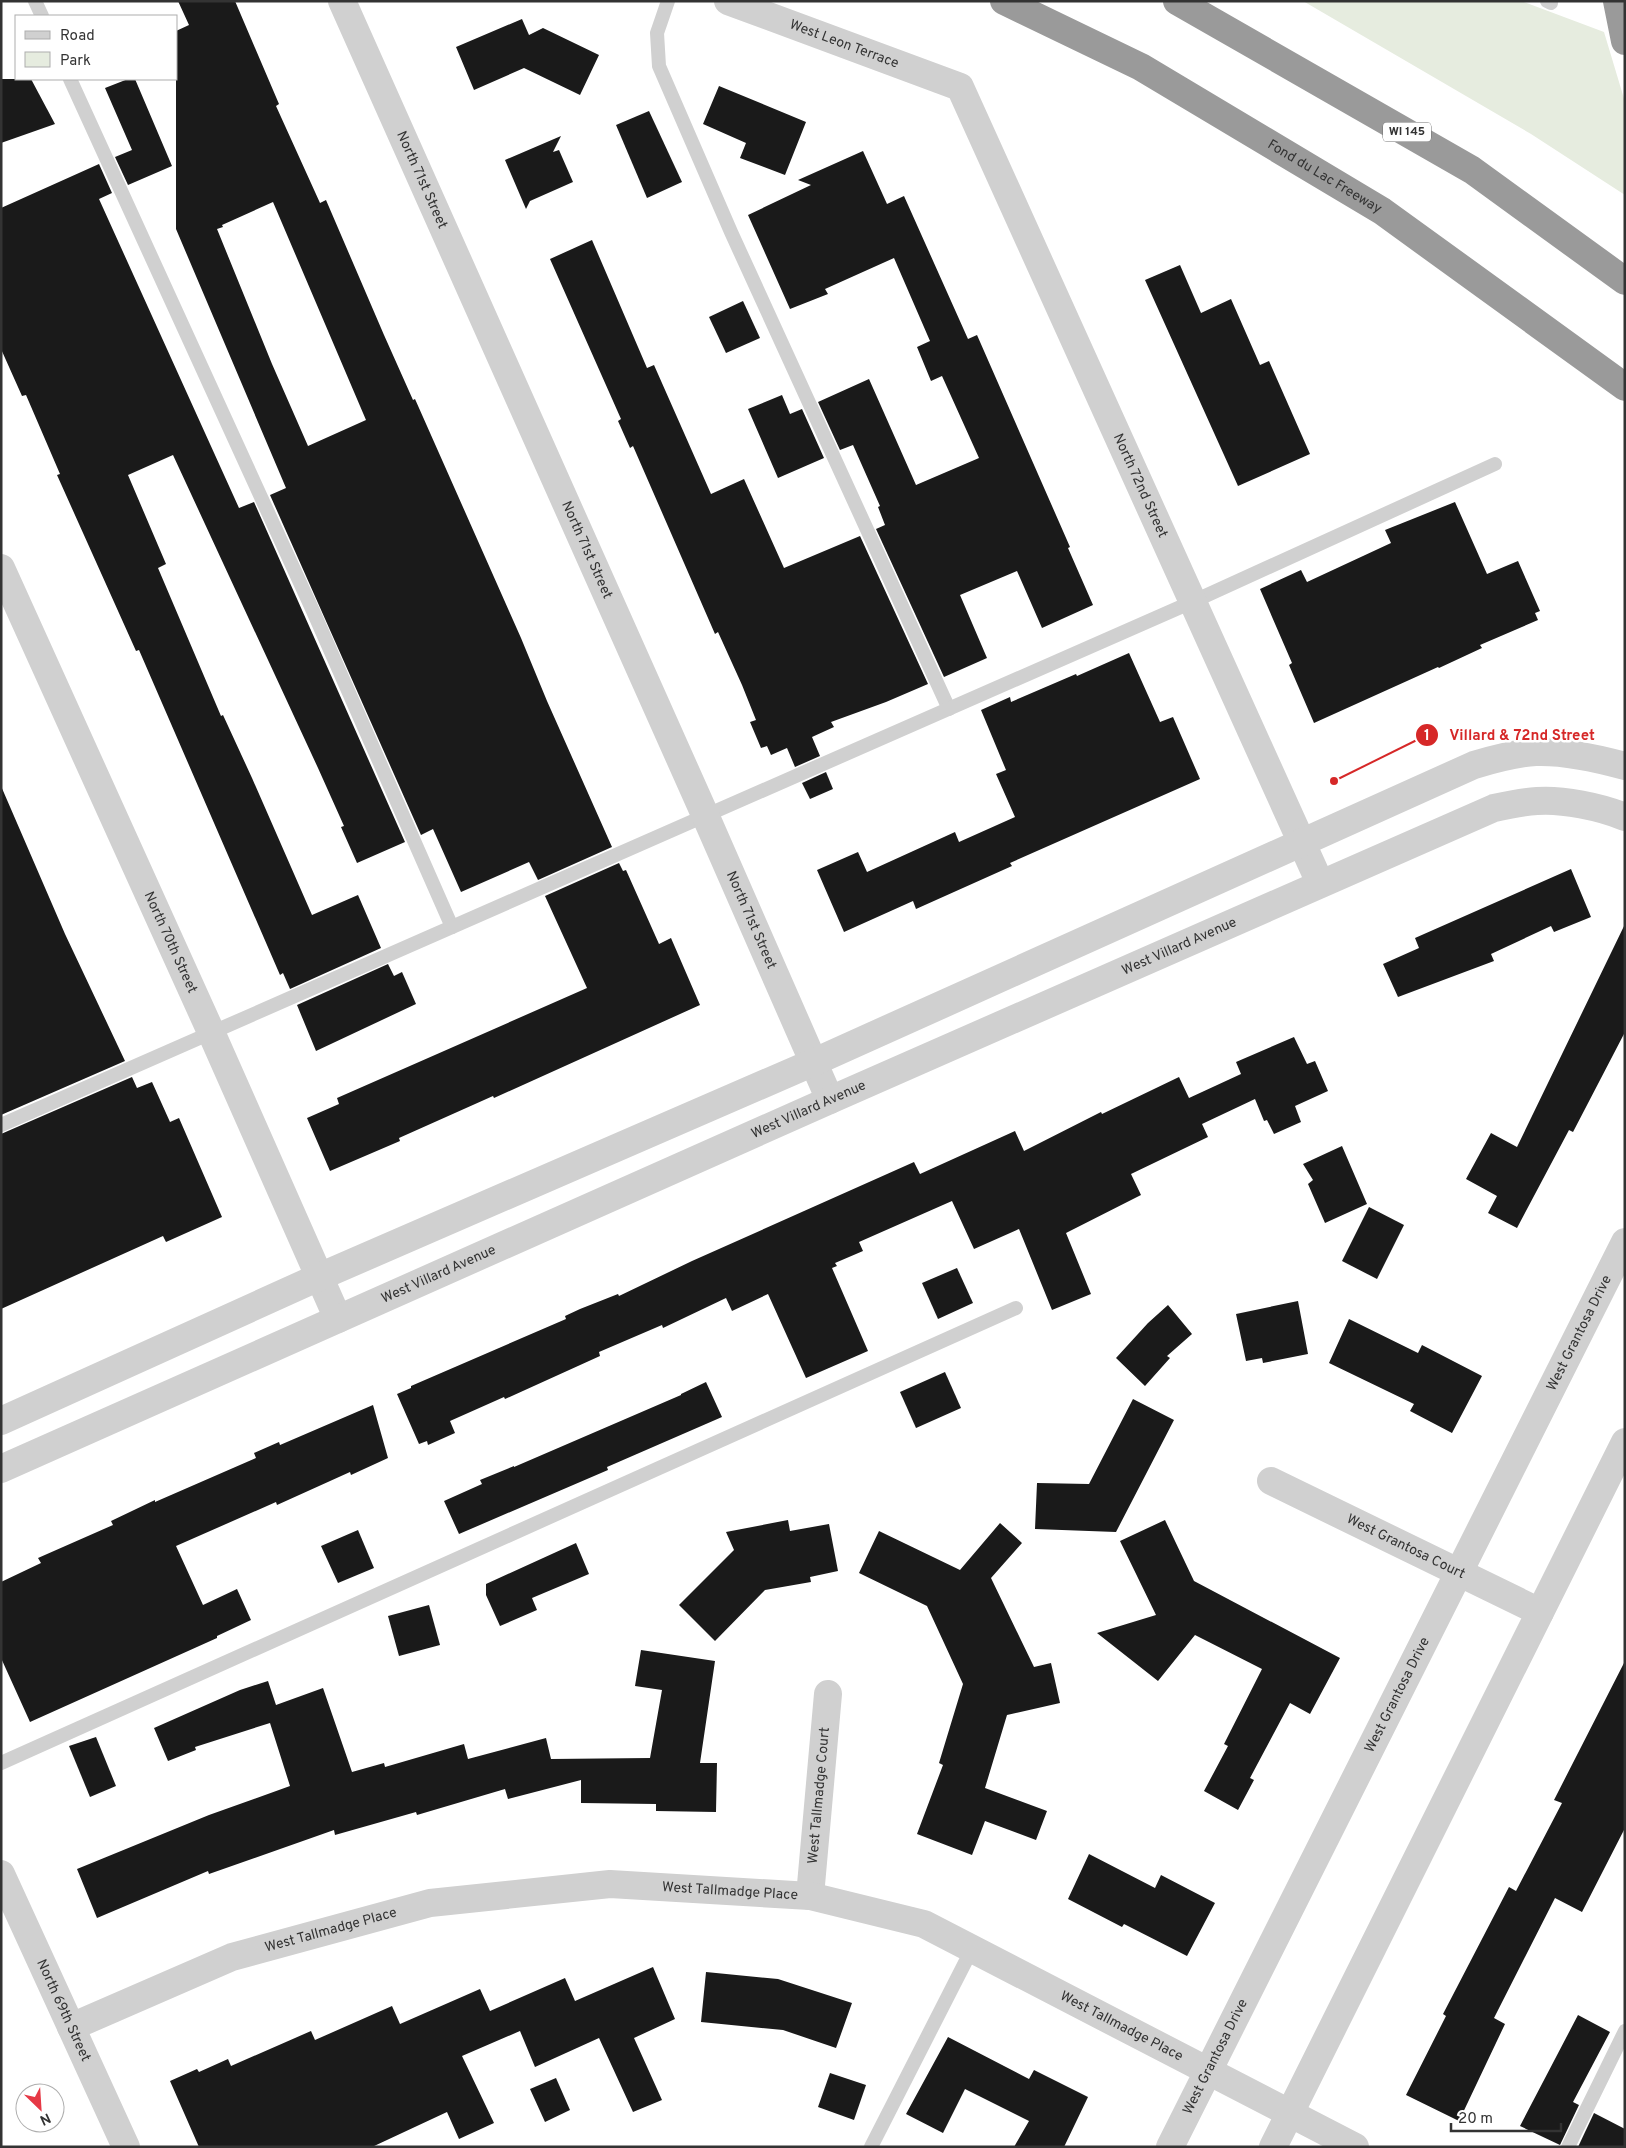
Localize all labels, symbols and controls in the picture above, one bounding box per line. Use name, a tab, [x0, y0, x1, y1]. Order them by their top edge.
legend	[15, 15, 178, 80]
street label: West Leon Terrace	[787, 16, 901, 72]
text: Road	[60, 27, 95, 46]
text: Park	[60, 52, 91, 71]
road number: WI 145	[1383, 122, 1431, 142]
street label: North 71st Street	[393, 129, 451, 231]
street label: Fond du Lac Freeway	[1264, 136, 1385, 217]
street label: North 72nd Street	[1109, 431, 1171, 540]
street label: North 71st Street	[558, 498, 616, 601]
callout: Villard & 72nd Street	[1414, 720, 1605, 750]
text: 1	[1424, 727, 1430, 746]
text: Villard & 72nd Street	[1449, 727, 1595, 746]
street label: North 71st Street	[722, 868, 780, 972]
street label: North 70th Street	[140, 889, 201, 996]
street label: West Villard Avenue	[1119, 914, 1239, 979]
street label: West Villard Avenue	[749, 1077, 869, 1142]
street label: West Villard Avenue	[379, 1241, 498, 1307]
street label: West Grantosa Drive	[1543, 1272, 1615, 1394]
street label: West Grantosa Court	[1344, 1511, 1468, 1583]
street label: West Grantosa Drive	[1361, 1634, 1433, 1756]
street label: West Tallmadge Court	[804, 1726, 834, 1865]
street label: West Tallmadge Place	[662, 1879, 798, 1904]
street label: West Tallmadge Place	[263, 1904, 399, 1956]
street label: North 69th Street	[33, 1957, 94, 2064]
street label: West Tallmadge Place	[1057, 1987, 1186, 2065]
street label: West Grantosa Drive	[1179, 1996, 1252, 2117]
north arrow	[15, 2083, 65, 2133]
scale bar	[1451, 2100, 1561, 2132]
text: N	[37, 2109, 53, 2128]
text: 20 m	[1458, 2110, 1493, 2129]

